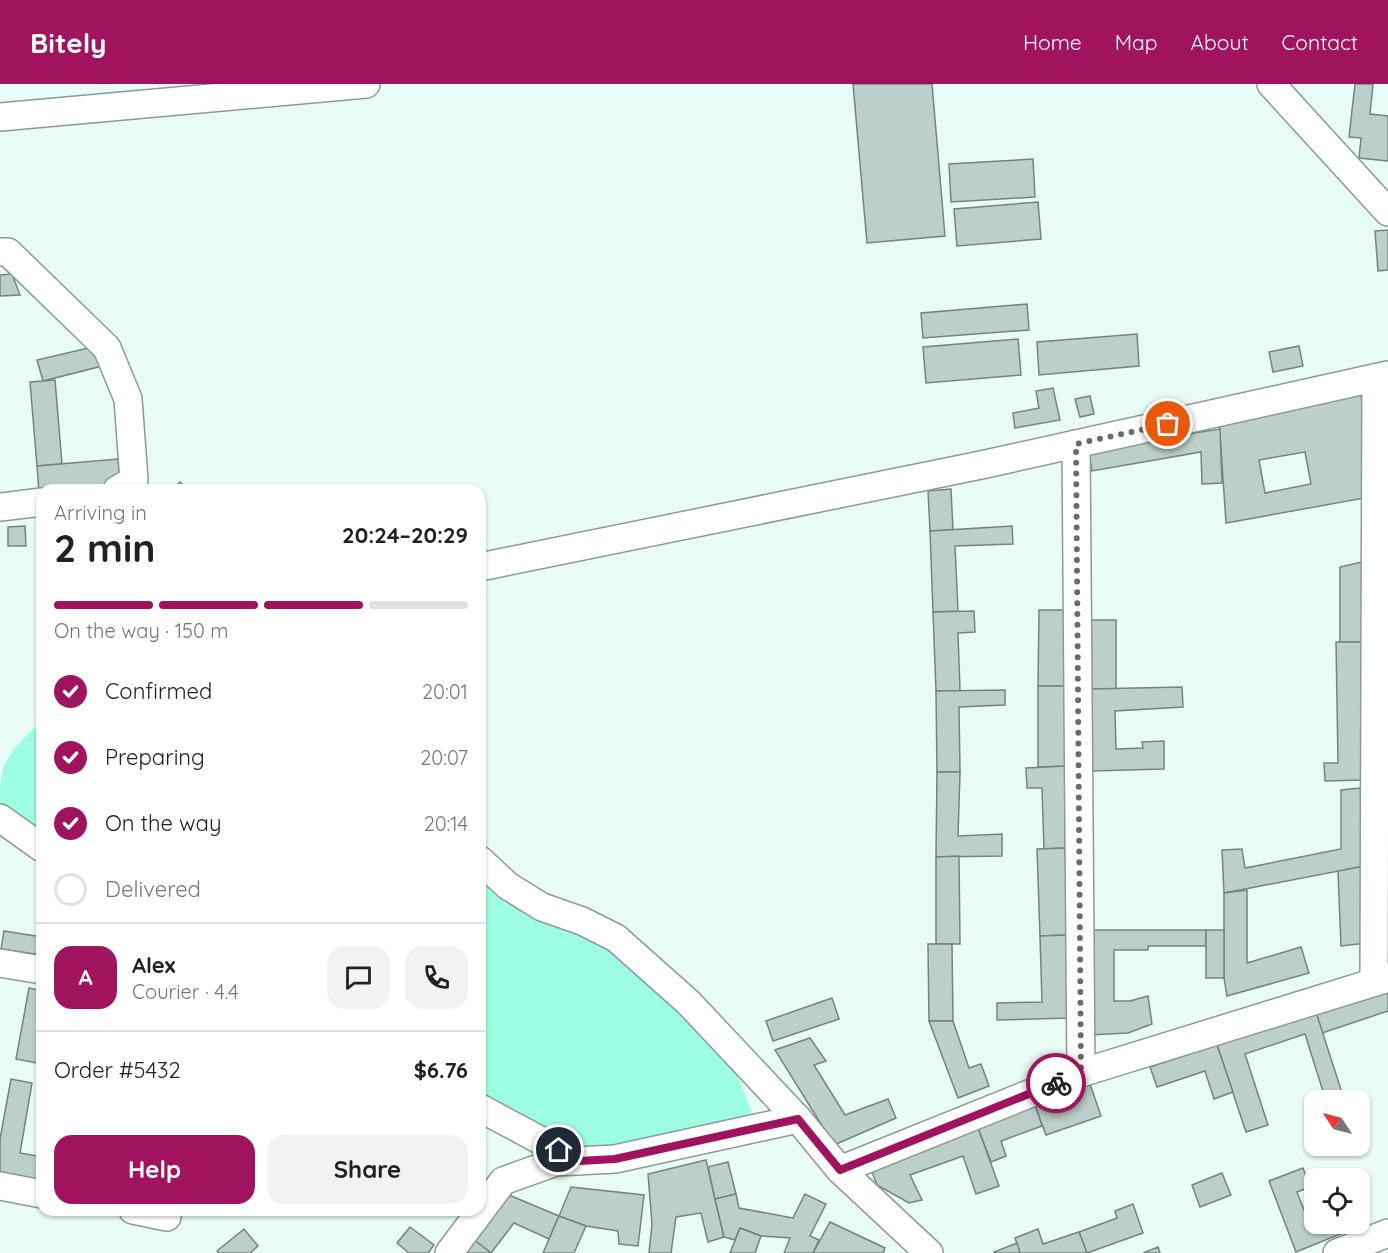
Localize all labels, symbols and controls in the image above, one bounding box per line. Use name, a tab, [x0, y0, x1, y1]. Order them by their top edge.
text: Bitely	[30, 25, 106, 60]
text: Home	[1023, 29, 1082, 55]
text: Map	[1115, 29, 1158, 55]
text: About	[1191, 29, 1249, 55]
text: Contact	[1282, 29, 1358, 55]
pin	[1142, 398, 1193, 449]
icon: bag	[1151, 407, 1184, 440]
text: Arriving in	[54, 500, 147, 525]
text: 20:24–20:29	[342, 521, 468, 549]
text: 2 min	[54, 523, 156, 572]
text: On the way · 150 m	[54, 618, 229, 643]
icon: check	[54, 675, 87, 708]
text: Confirmed	[105, 677, 212, 705]
text: 20:01	[422, 679, 468, 704]
icon: check	[54, 741, 87, 774]
text: Preparing	[105, 743, 205, 771]
text: 20:07	[420, 745, 468, 770]
icon: check	[54, 807, 87, 840]
text: On the way	[105, 809, 221, 837]
text: 20:14	[424, 811, 468, 836]
text: Delivered	[105, 875, 201, 903]
button: chat	[327, 946, 390, 1009]
button: phone	[405, 946, 468, 1009]
text: Alex	[132, 951, 175, 979]
text: A	[78, 963, 93, 991]
text: Courier · 4.4	[132, 979, 238, 1004]
courier	[1026, 1053, 1086, 1113]
text: Order #5432	[54, 1056, 181, 1084]
text: $6.76	[414, 1056, 468, 1084]
icon: bike	[1040, 1067, 1073, 1100]
north arrow	[1304, 1090, 1370, 1156]
map controls	[1304, 1090, 1370, 1234]
pin	[533, 1124, 584, 1175]
icon: home	[542, 1133, 575, 1166]
button: Help	[54, 1135, 255, 1204]
button: Share	[267, 1135, 468, 1204]
button: locate	[1304, 1168, 1370, 1234]

